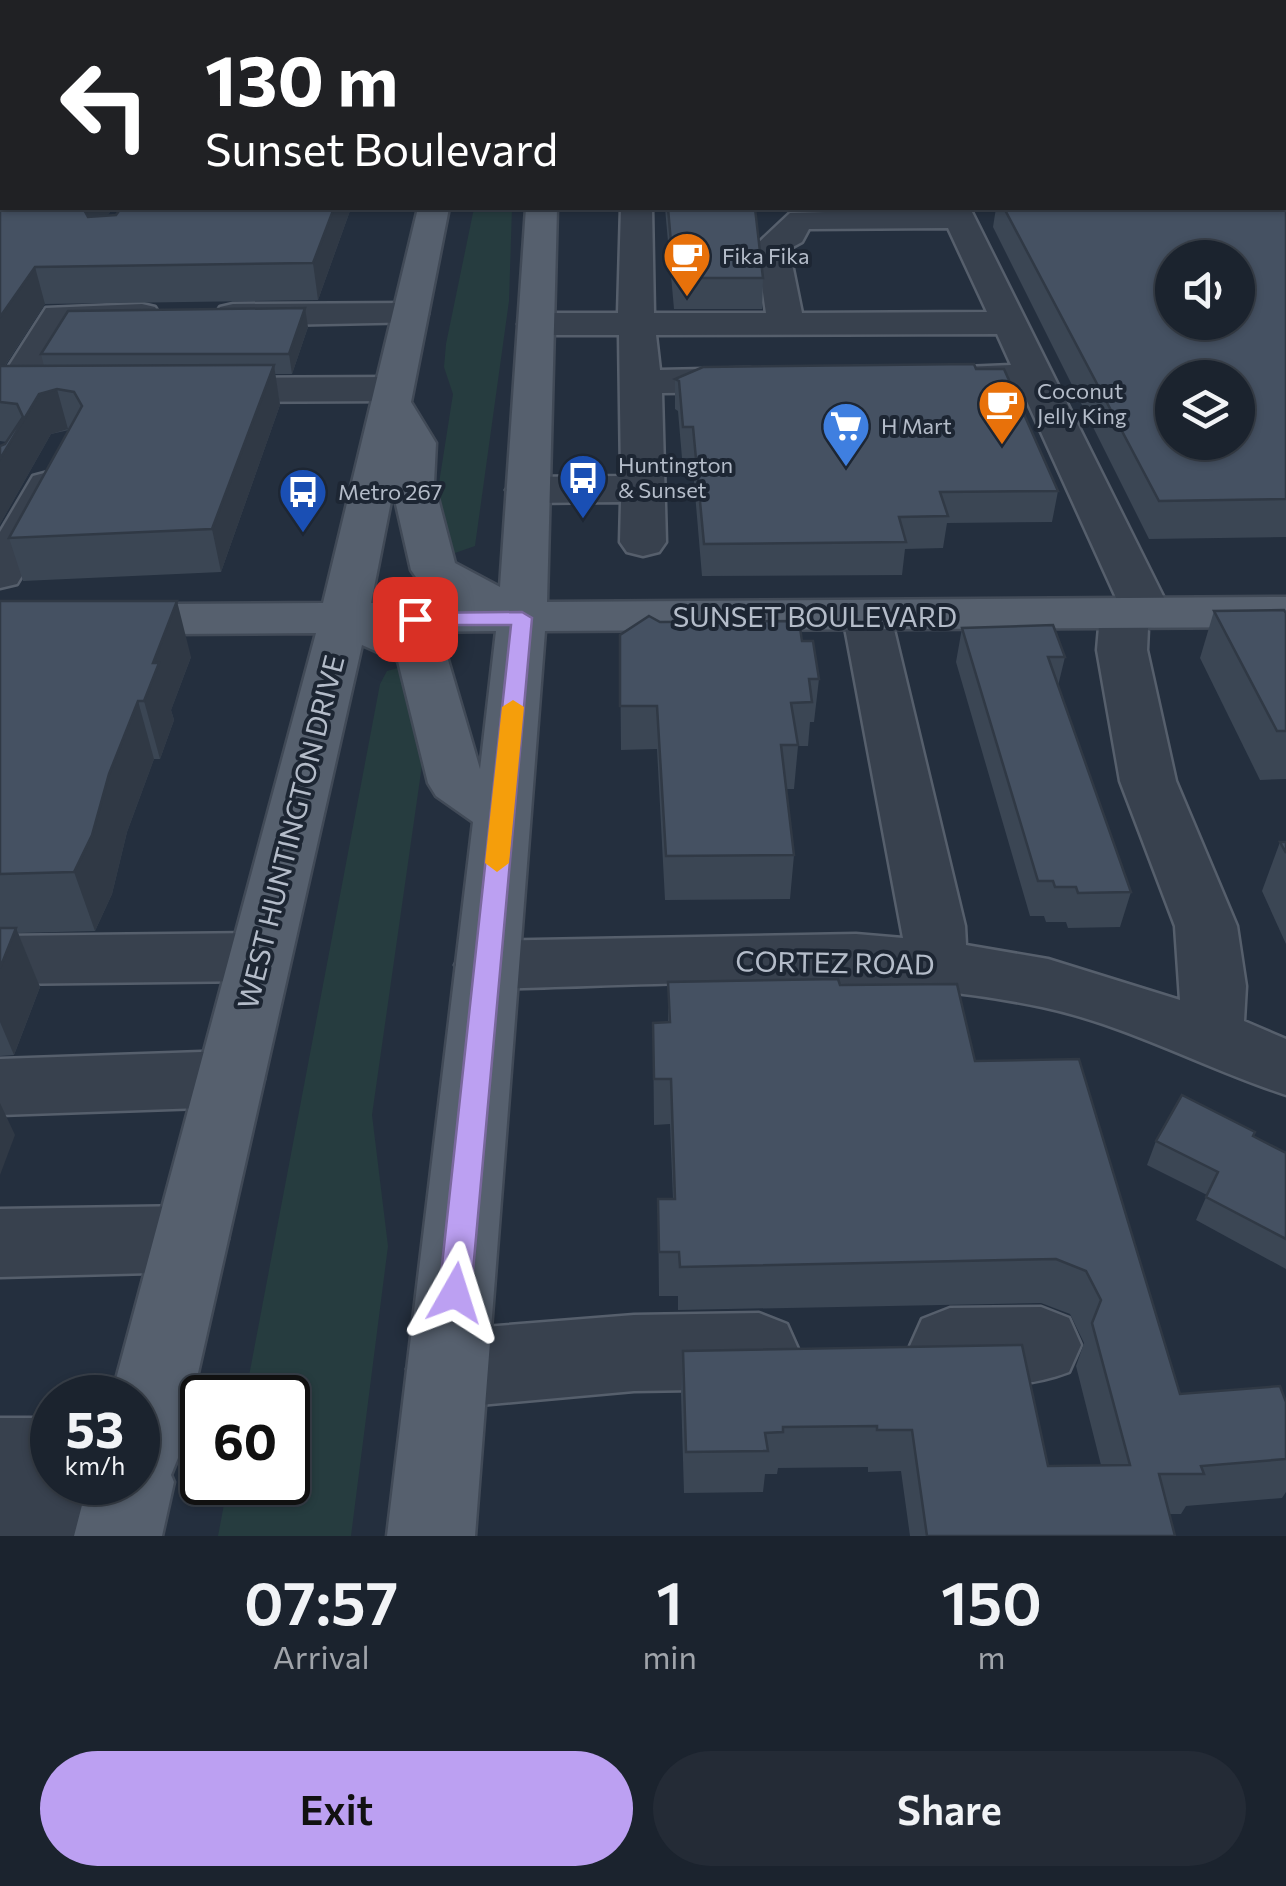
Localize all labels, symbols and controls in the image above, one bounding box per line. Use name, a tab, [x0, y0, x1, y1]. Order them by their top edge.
text: 130 m	[205, 35, 398, 120]
icon: left	[40, 40, 170, 170]
text: Sunset Boulevard	[205, 120, 558, 175]
cafe icon: Fika Fika	[661, 230, 713, 298]
map controls	[1155, 240, 1255, 460]
button: sound	[1155, 240, 1255, 340]
place label: Fika Fika	[722, 242, 810, 269]
button: layers	[1155, 360, 1255, 460]
place label: Coconut Jelly King	[1037, 377, 1127, 429]
cafe icon: Coconut Jelly King	[976, 378, 1028, 446]
supermarket icon: H Mart	[820, 400, 872, 468]
place label: H Mart	[881, 412, 952, 439]
place label: Huntington & Sunset	[618, 451, 733, 503]
bus stop icon: Huntington & Sunset	[557, 452, 609, 520]
bus stop icon: Metro 267	[277, 466, 329, 534]
place label: Metro 267	[338, 478, 442, 505]
pin	[373, 577, 458, 662]
icon: arrive	[388, 592, 443, 647]
street label: SUNSET BOULEVARD	[673, 599, 957, 633]
street label: WEST HUNTINGTON DRIVE	[230, 651, 351, 1012]
street label: CORTEZ ROAD	[735, 943, 935, 981]
position arrow	[403, 1241, 507, 1345]
speed limit sign: 60	[180, 1375, 310, 1505]
text: 53	[66, 1397, 124, 1458]
text: km/h	[65, 1450, 125, 1480]
text: 07:57	[244, 1564, 398, 1637]
text: 1	[656, 1564, 683, 1637]
text: 150	[941, 1564, 1042, 1637]
text: Arrival	[273, 1636, 370, 1676]
text: min	[642, 1636, 697, 1676]
text: m	[977, 1636, 1005, 1676]
button: Exit	[40, 1751, 633, 1866]
button: Share	[653, 1751, 1246, 1866]

